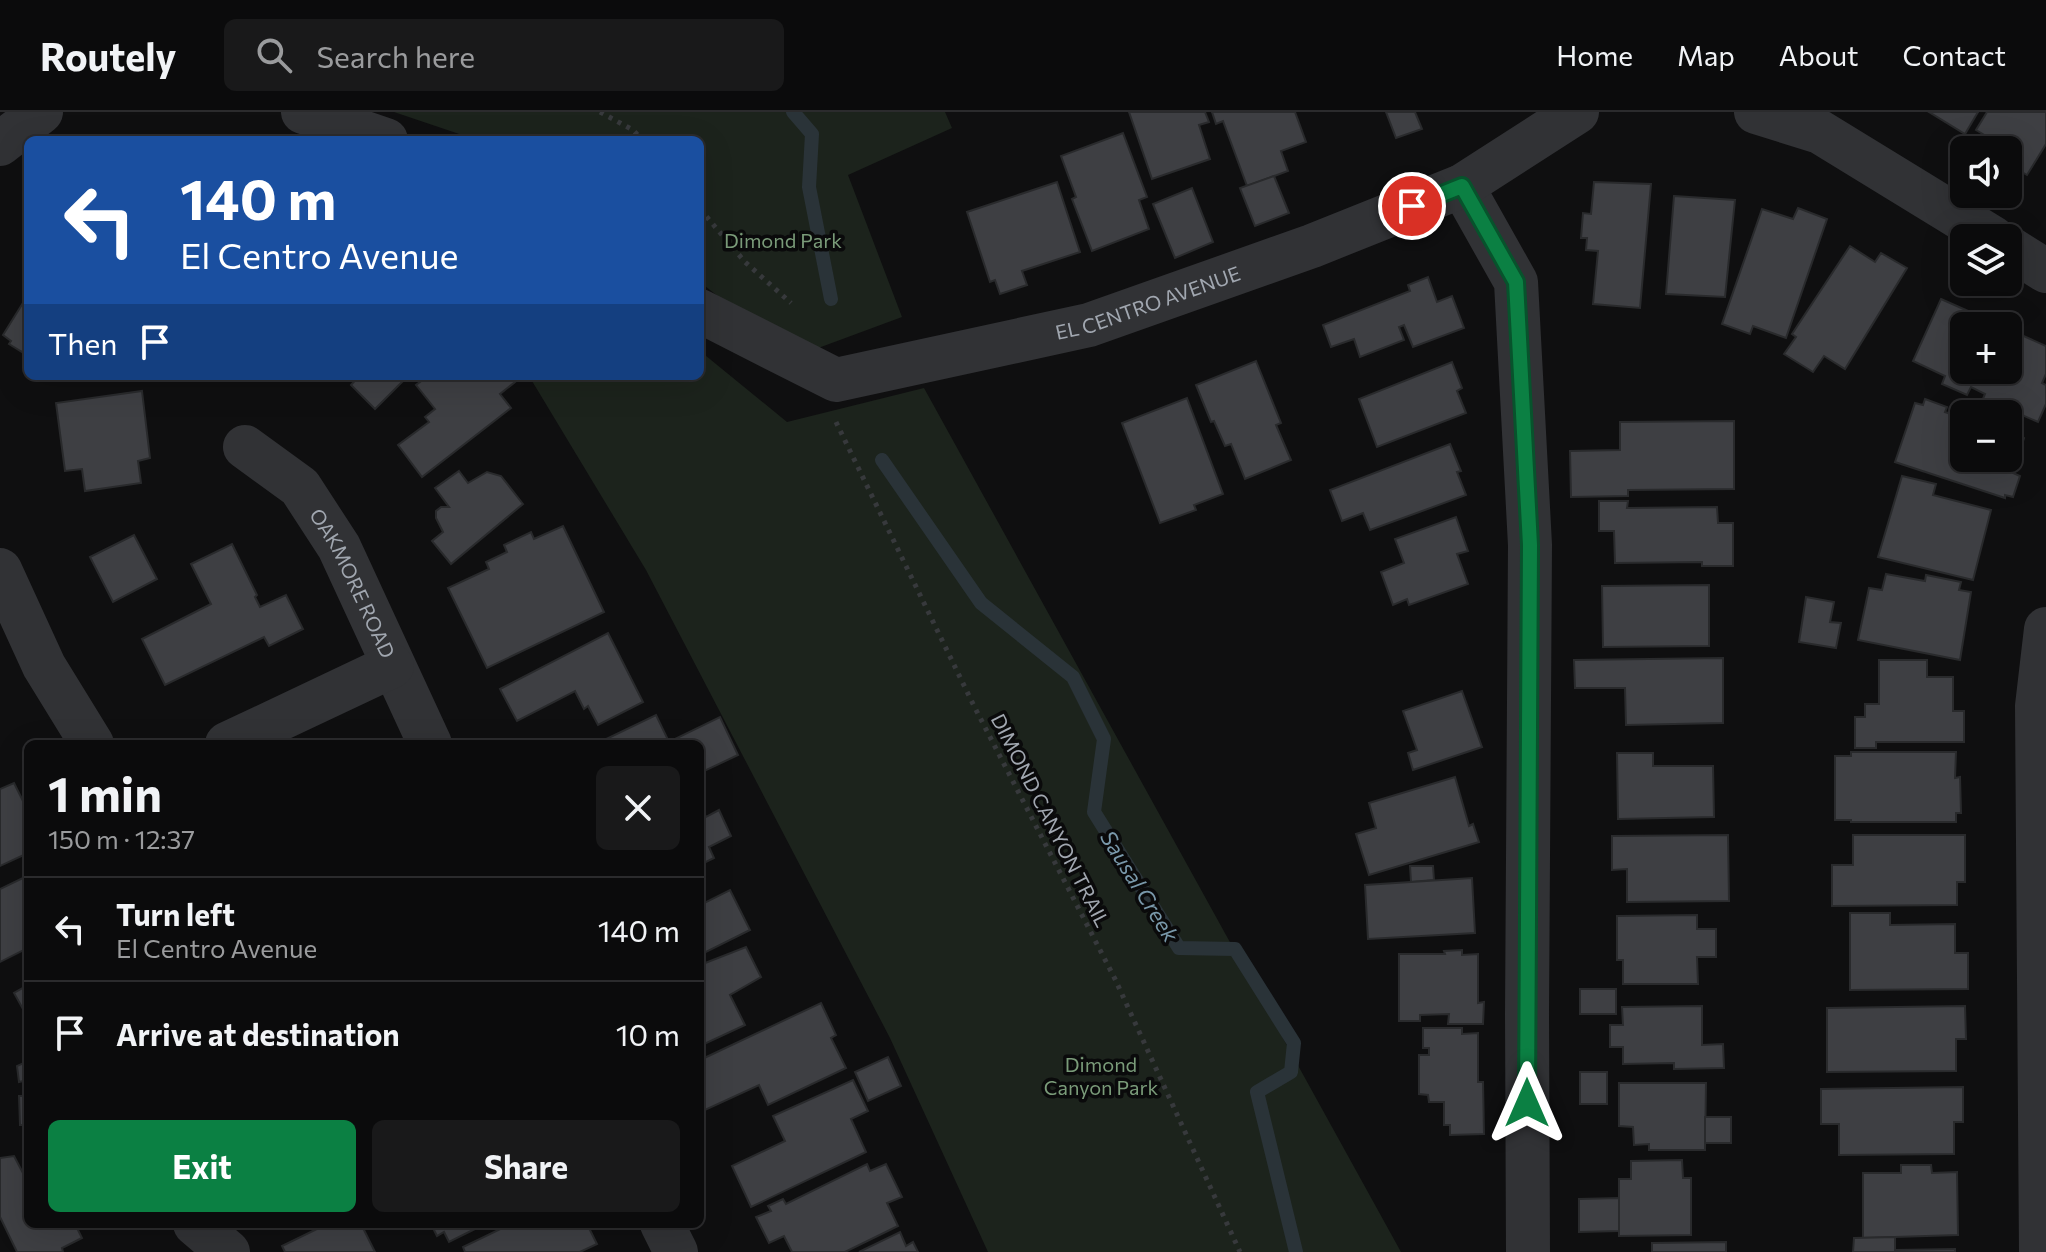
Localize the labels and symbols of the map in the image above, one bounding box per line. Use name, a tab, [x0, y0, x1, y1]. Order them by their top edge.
pin	[1378, 172, 1446, 240]
park label: Dimond Park	[724, 228, 842, 252]
street label: EL CENTRO AVENUE	[1053, 260, 1243, 344]
street label: OAKMORE ROAD	[305, 504, 401, 662]
street label: DIMOND CANYON TRAIL	[987, 709, 1115, 931]
water label: Sausal Creek	[1095, 825, 1186, 948]
park label: Dimond Canyon Park	[1044, 1052, 1158, 1099]
position arrow	[1485, 1061, 1569, 1145]

